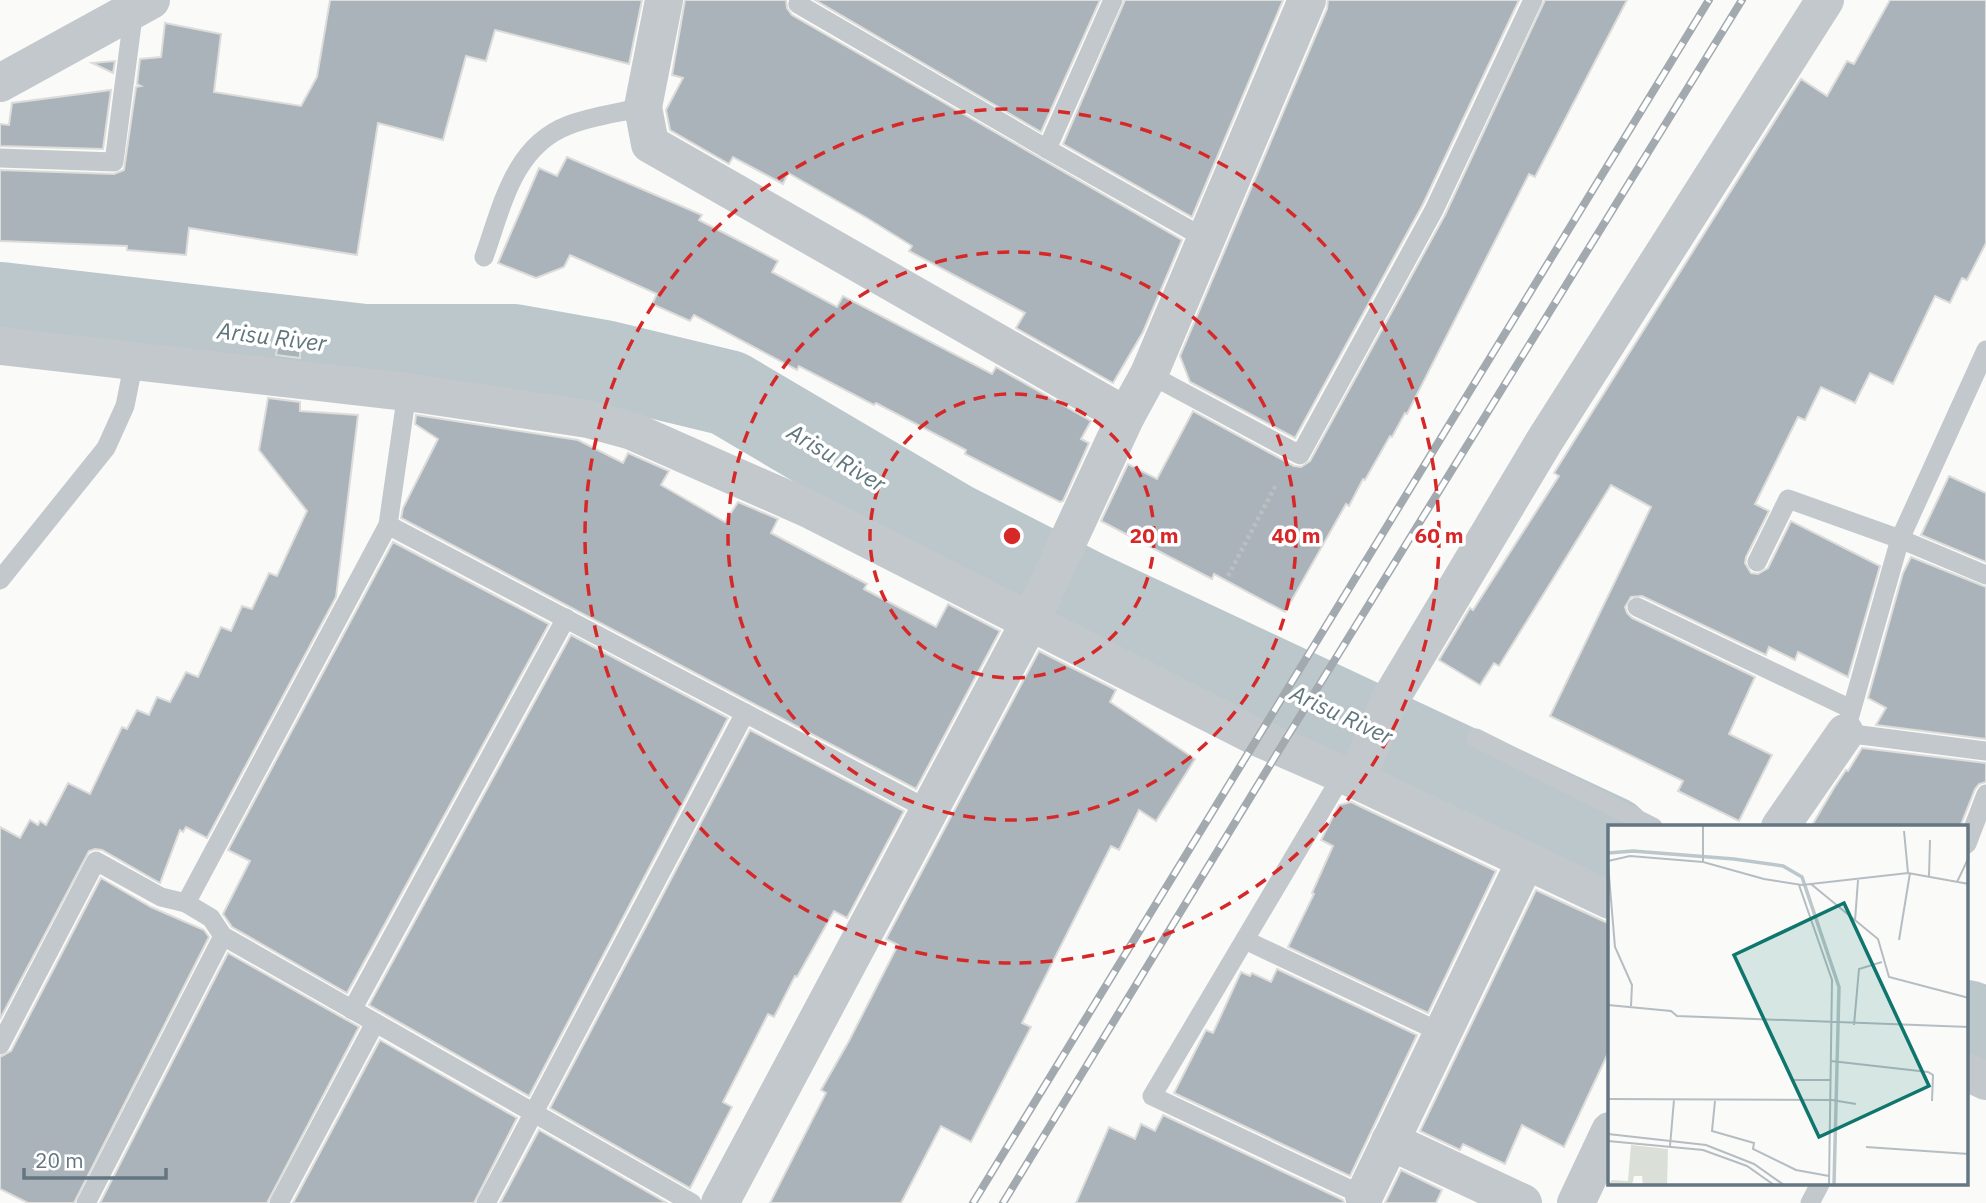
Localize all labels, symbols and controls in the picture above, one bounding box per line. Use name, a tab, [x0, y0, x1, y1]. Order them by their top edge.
water label: Arisu River	[215, 314, 329, 358]
water label: Arisu River	[781, 415, 892, 498]
text: 20 m	[1130, 521, 1178, 549]
text: 40 m	[1272, 521, 1320, 549]
text: 60 m	[1415, 521, 1463, 549]
centre of rings	[1000, 524, 1024, 548]
water label: Arisu River	[1285, 677, 1399, 751]
inset map	[1608, 825, 1968, 1186]
scale bar	[24, 1136, 166, 1180]
text: 20 m	[35, 1146, 84, 1174]

